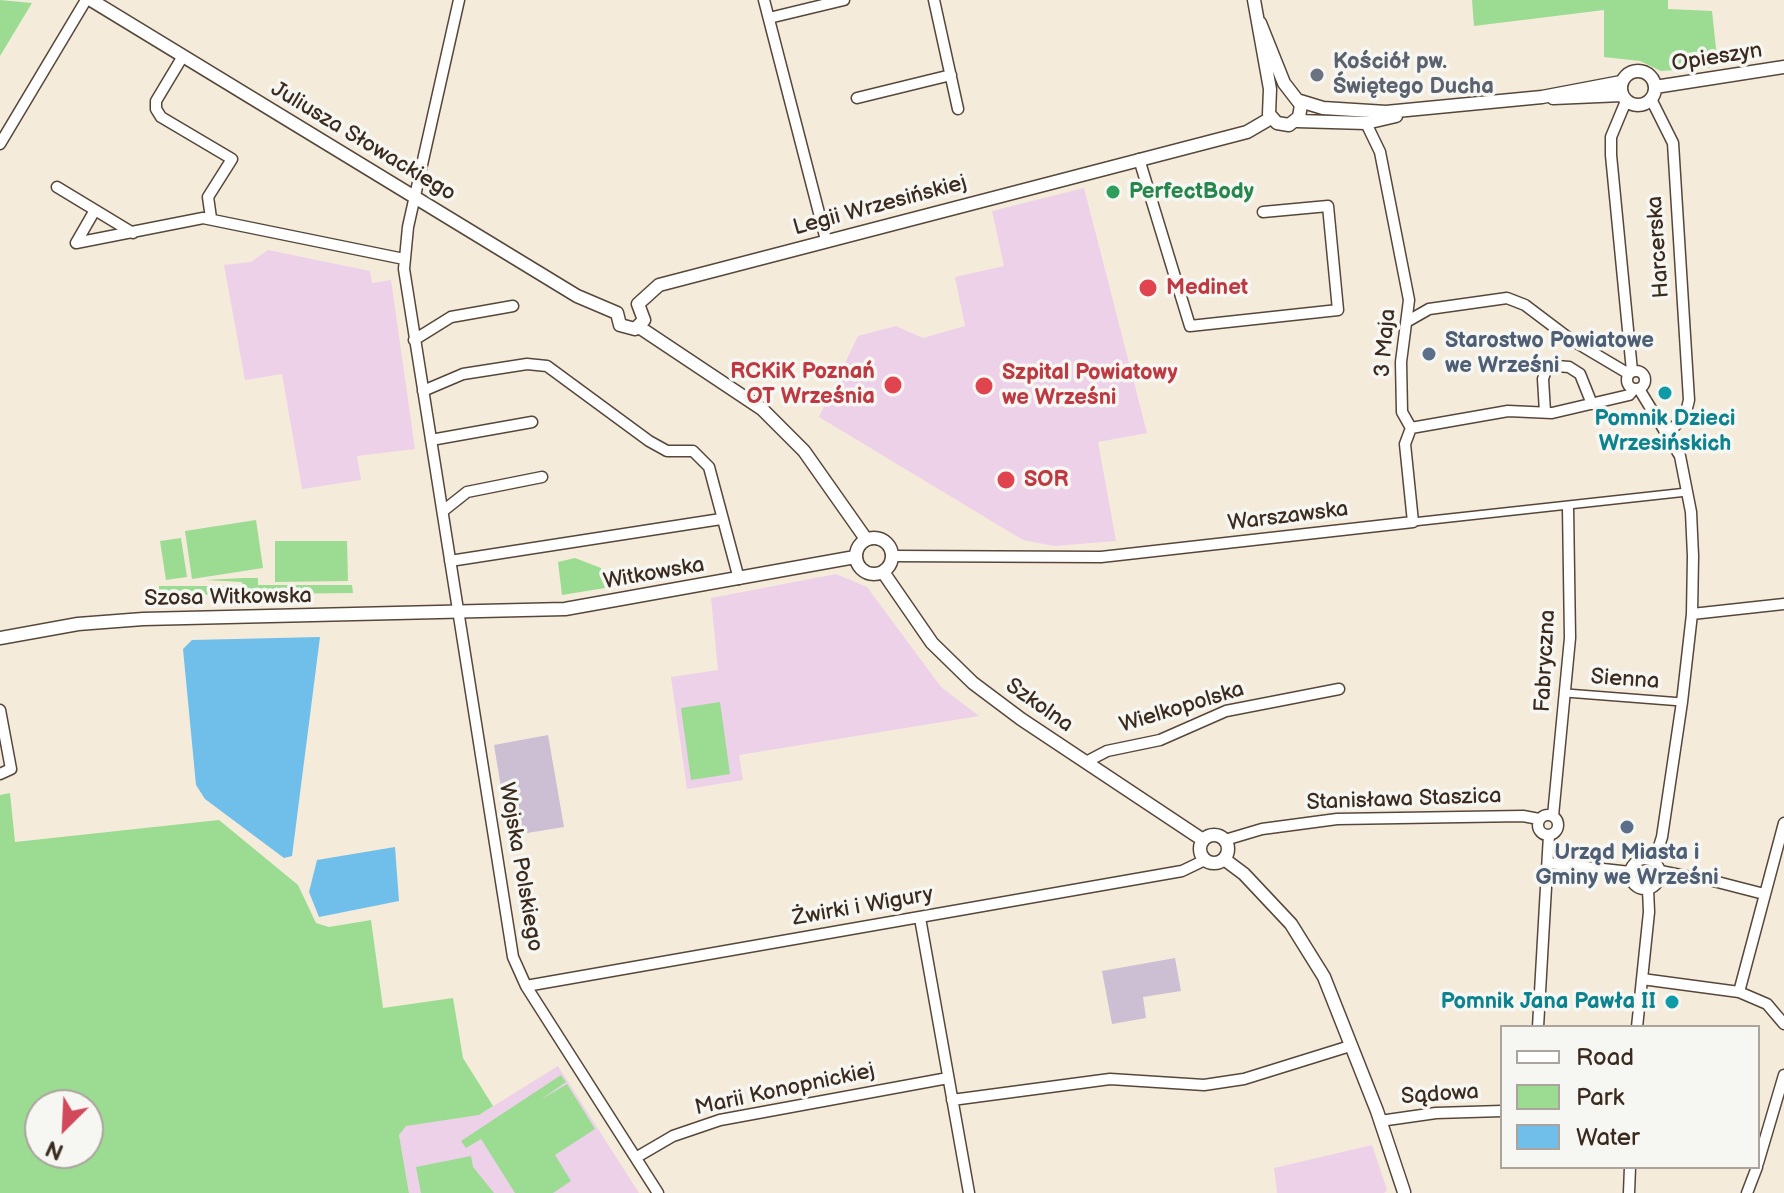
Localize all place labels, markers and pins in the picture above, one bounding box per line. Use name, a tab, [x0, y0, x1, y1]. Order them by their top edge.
place label: Kościół pw. Świętego Ducha	[1333, 49, 1494, 100]
marker: Kościół pw. Świętego Ducha	[1308, 66, 1326, 84]
place label: PerfectBody	[1129, 179, 1254, 205]
marker: PerfectBody	[1104, 183, 1122, 201]
place label: Medinet	[1166, 275, 1248, 301]
marker: Medinet	[1137, 277, 1159, 299]
place label: Starostwo Powiatowe we Wrześni	[1445, 328, 1654, 380]
marker: Starostwo Powiatowe we Wrześni	[1420, 345, 1438, 363]
place label: RCKiK Poznań OT Września	[730, 359, 875, 410]
place label: Szpital Powiatowy we Wrześni	[1002, 360, 1178, 412]
marker: RCKiK Poznań OT Września	[882, 374, 904, 396]
marker: Szpital Powiatowy we Wrześni	[973, 375, 995, 397]
marker: Pomnik Dzieci Wrzesińskich	[1656, 384, 1674, 402]
place label: Pomnik Dzieci Wrzesińskich	[1595, 406, 1735, 458]
place label: SOR	[1024, 467, 1069, 493]
marker: SOR	[995, 469, 1017, 491]
marker: Urząd Miasta i Gminy we Wrześni	[1618, 818, 1636, 836]
place label: Urząd Miasta i Gminy we Wrześni	[1535, 840, 1719, 892]
place label: Pomnik Jana Pawła II	[1441, 989, 1656, 1015]
marker: Pomnik Jana Pawła II	[1663, 993, 1681, 1011]

